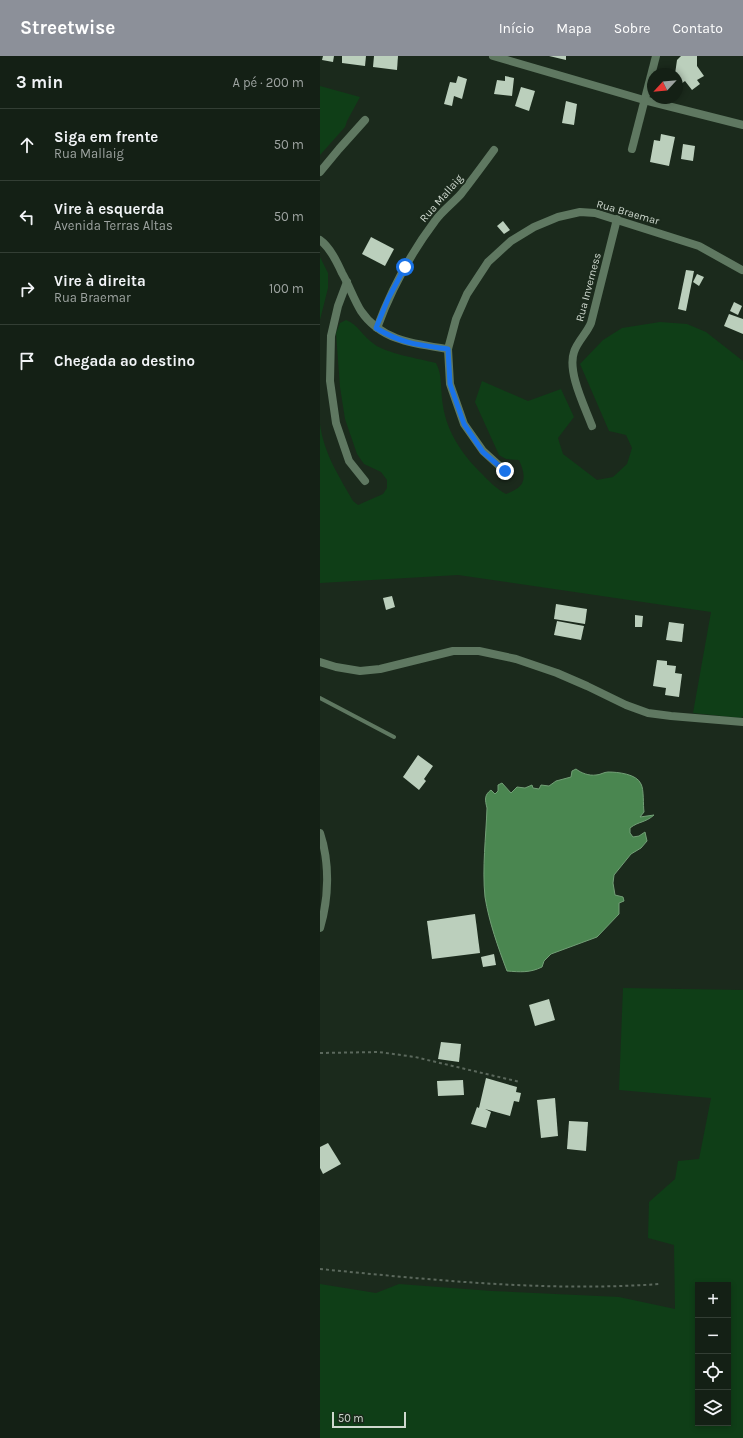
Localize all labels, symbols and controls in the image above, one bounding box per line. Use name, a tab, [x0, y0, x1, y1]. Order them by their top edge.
text: Streetwise	[20, 17, 115, 39]
text: Início	[499, 20, 534, 37]
text: Mapa	[556, 20, 592, 37]
text: Sobre	[614, 20, 650, 37]
text: Contato	[672, 20, 723, 37]
north arrow	[647, 68, 683, 104]
text: 3 min	[16, 72, 63, 92]
text: A pé · 200 m	[232, 75, 304, 90]
text: Siga em frente	[54, 128, 158, 146]
icon: ahead	[16, 134, 38, 156]
text: 50 m	[274, 137, 304, 152]
text: Rua Mallaig	[54, 146, 124, 161]
street label: Rua Mallaig	[417, 171, 466, 225]
street label: Rua Braemar	[595, 197, 661, 228]
text: Vire à esquerda	[54, 200, 164, 218]
icon: left	[16, 206, 38, 228]
text: 50 m	[274, 209, 304, 224]
text: Avenida Terras Altas	[54, 218, 173, 233]
street label: Rua Inverness	[573, 251, 604, 323]
route start	[396, 258, 414, 276]
text: Vire à direita	[54, 272, 146, 290]
icon: right	[16, 278, 38, 300]
text: 100 m	[269, 281, 304, 296]
text: Rua Braemar	[54, 290, 131, 305]
icon: arrive	[16, 350, 38, 372]
text: Chegada ao destino	[54, 352, 195, 370]
route end	[496, 462, 514, 480]
map controls	[695, 1282, 731, 1426]
button: +	[695, 1282, 731, 1318]
button: −	[695, 1318, 731, 1354]
button: locate	[695, 1354, 731, 1390]
button: layers	[695, 1390, 731, 1426]
scale bar	[332, 1410, 406, 1429]
text: 50 m	[338, 1412, 364, 1425]

